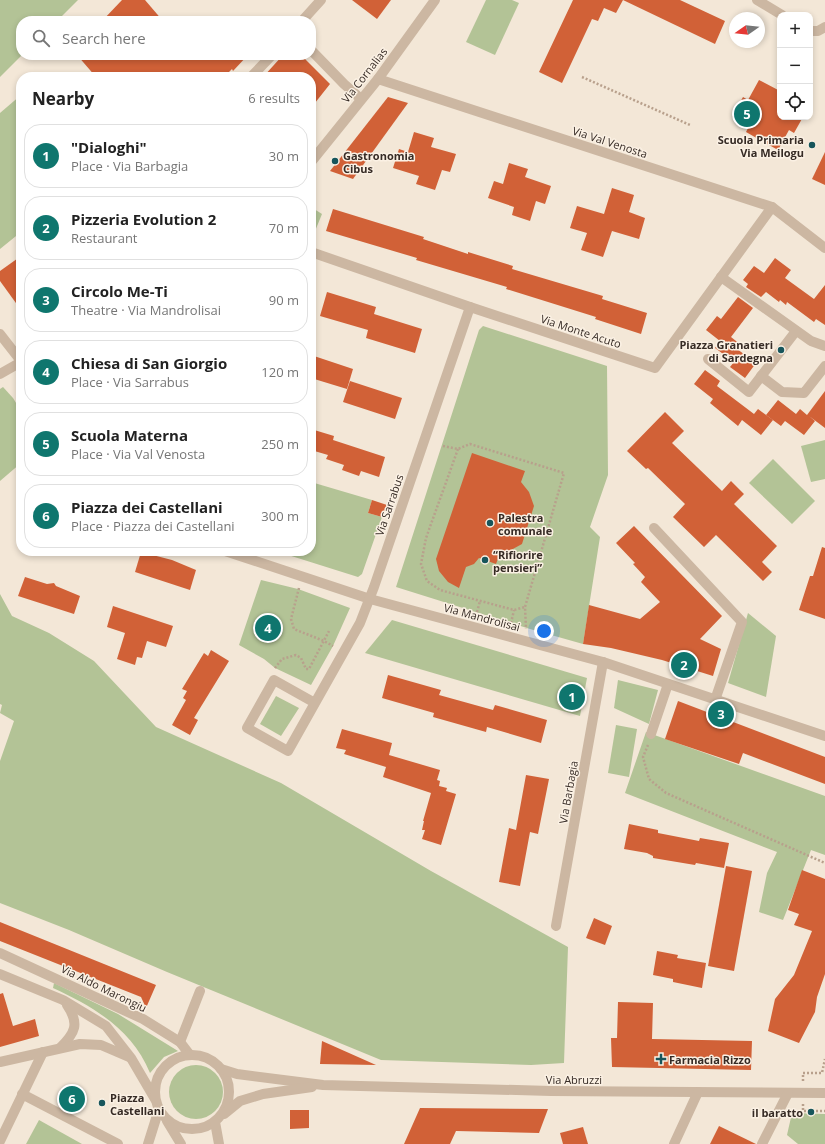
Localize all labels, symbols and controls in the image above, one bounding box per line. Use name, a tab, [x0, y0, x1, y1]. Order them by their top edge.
north arrow	[729, 12, 765, 48]
map controls	[777, 12, 813, 120]
button: +	[777, 12, 813, 48]
search box	[16, 16, 316, 60]
icon: search	[30, 27, 52, 49]
text: Search here	[62, 28, 146, 48]
street label: Via Cornalias	[338, 44, 390, 106]
button: −	[777, 48, 813, 84]
button: locate	[777, 84, 813, 120]
text: Nearby	[32, 87, 94, 110]
text: 6 results	[248, 89, 300, 107]
pin: 5	[734, 99, 760, 129]
street label: Via Val Venosta	[571, 123, 649, 161]
place label: Scuola Primaria Via Meilogu	[718, 132, 804, 160]
text: "Dialoghi"	[71, 137, 147, 157]
marker: Scuola Primaria Via Meilogu	[807, 140, 817, 150]
text: 1	[42, 147, 50, 165]
text: 30 m	[269, 147, 299, 165]
place label: Gastronomia Cibus	[343, 148, 415, 176]
marker: Gastronomia Cibus	[330, 156, 340, 166]
text: Place · Via Barbagia	[71, 157, 188, 175]
text: Pizzeria Evolution 2	[71, 209, 216, 229]
text: 2	[42, 219, 50, 237]
text: 70 m	[269, 219, 299, 237]
text: Restaurant	[71, 229, 138, 247]
text: Circolo Me-Ti	[71, 281, 168, 301]
text: 3	[42, 291, 50, 309]
text: 90 m	[269, 291, 299, 309]
text: Theatre · Via Mandrolisai	[71, 301, 221, 319]
street label: Via Monte Acuto	[539, 311, 624, 351]
place label: Piazza Granatieri di Sardegna	[679, 337, 773, 365]
marker: Piazza Granatieri di Sardegna	[776, 345, 786, 355]
text: Chiesa di San Giorgio	[71, 353, 227, 373]
text: 4	[42, 363, 50, 381]
text: 120 m	[261, 363, 299, 381]
text: Place · Via Sarrabus	[71, 373, 189, 391]
text: Scuola Materna	[71, 425, 188, 445]
text: 5	[42, 435, 50, 453]
text: 250 m	[261, 435, 299, 453]
text: Place · Via Val Venosta	[71, 445, 205, 463]
street label: Via Sarrabus	[371, 472, 407, 538]
text: Piazza dei Castellani	[71, 497, 223, 517]
text: 6	[42, 507, 50, 525]
text: 300 m	[261, 507, 299, 525]
place label: Palestra comunale	[498, 510, 553, 538]
text: Place · Piazza dei Castellani	[71, 517, 235, 535]
marker: Palestra comunale	[485, 518, 495, 528]
place label: “Rifiorire pensieri”	[493, 547, 543, 575]
marker: “Rifiorire pensieri”	[480, 555, 490, 565]
street label: Via Mandrolisai	[442, 600, 522, 634]
pin: 4	[255, 613, 281, 643]
your location	[534, 621, 554, 641]
pin: 2	[671, 650, 697, 680]
pin: 1	[559, 682, 585, 712]
pin: 3	[708, 699, 734, 729]
street label: Via Barbagia	[555, 759, 581, 825]
street label: Via Aldo Marongiu	[59, 961, 149, 1015]
place label: Farmacia Rizzo	[669, 1052, 751, 1067]
marker: Farmacia Rizzo	[656, 1054, 666, 1064]
street label: Via Abruzzi	[546, 1072, 602, 1087]
pin: 6	[59, 1084, 85, 1114]
place label: Piazza Castellani	[110, 1090, 164, 1118]
marker: Piazza Castellani	[97, 1098, 107, 1108]
place label: il baratto	[752, 1105, 803, 1120]
marker: il baratto	[806, 1107, 816, 1117]

